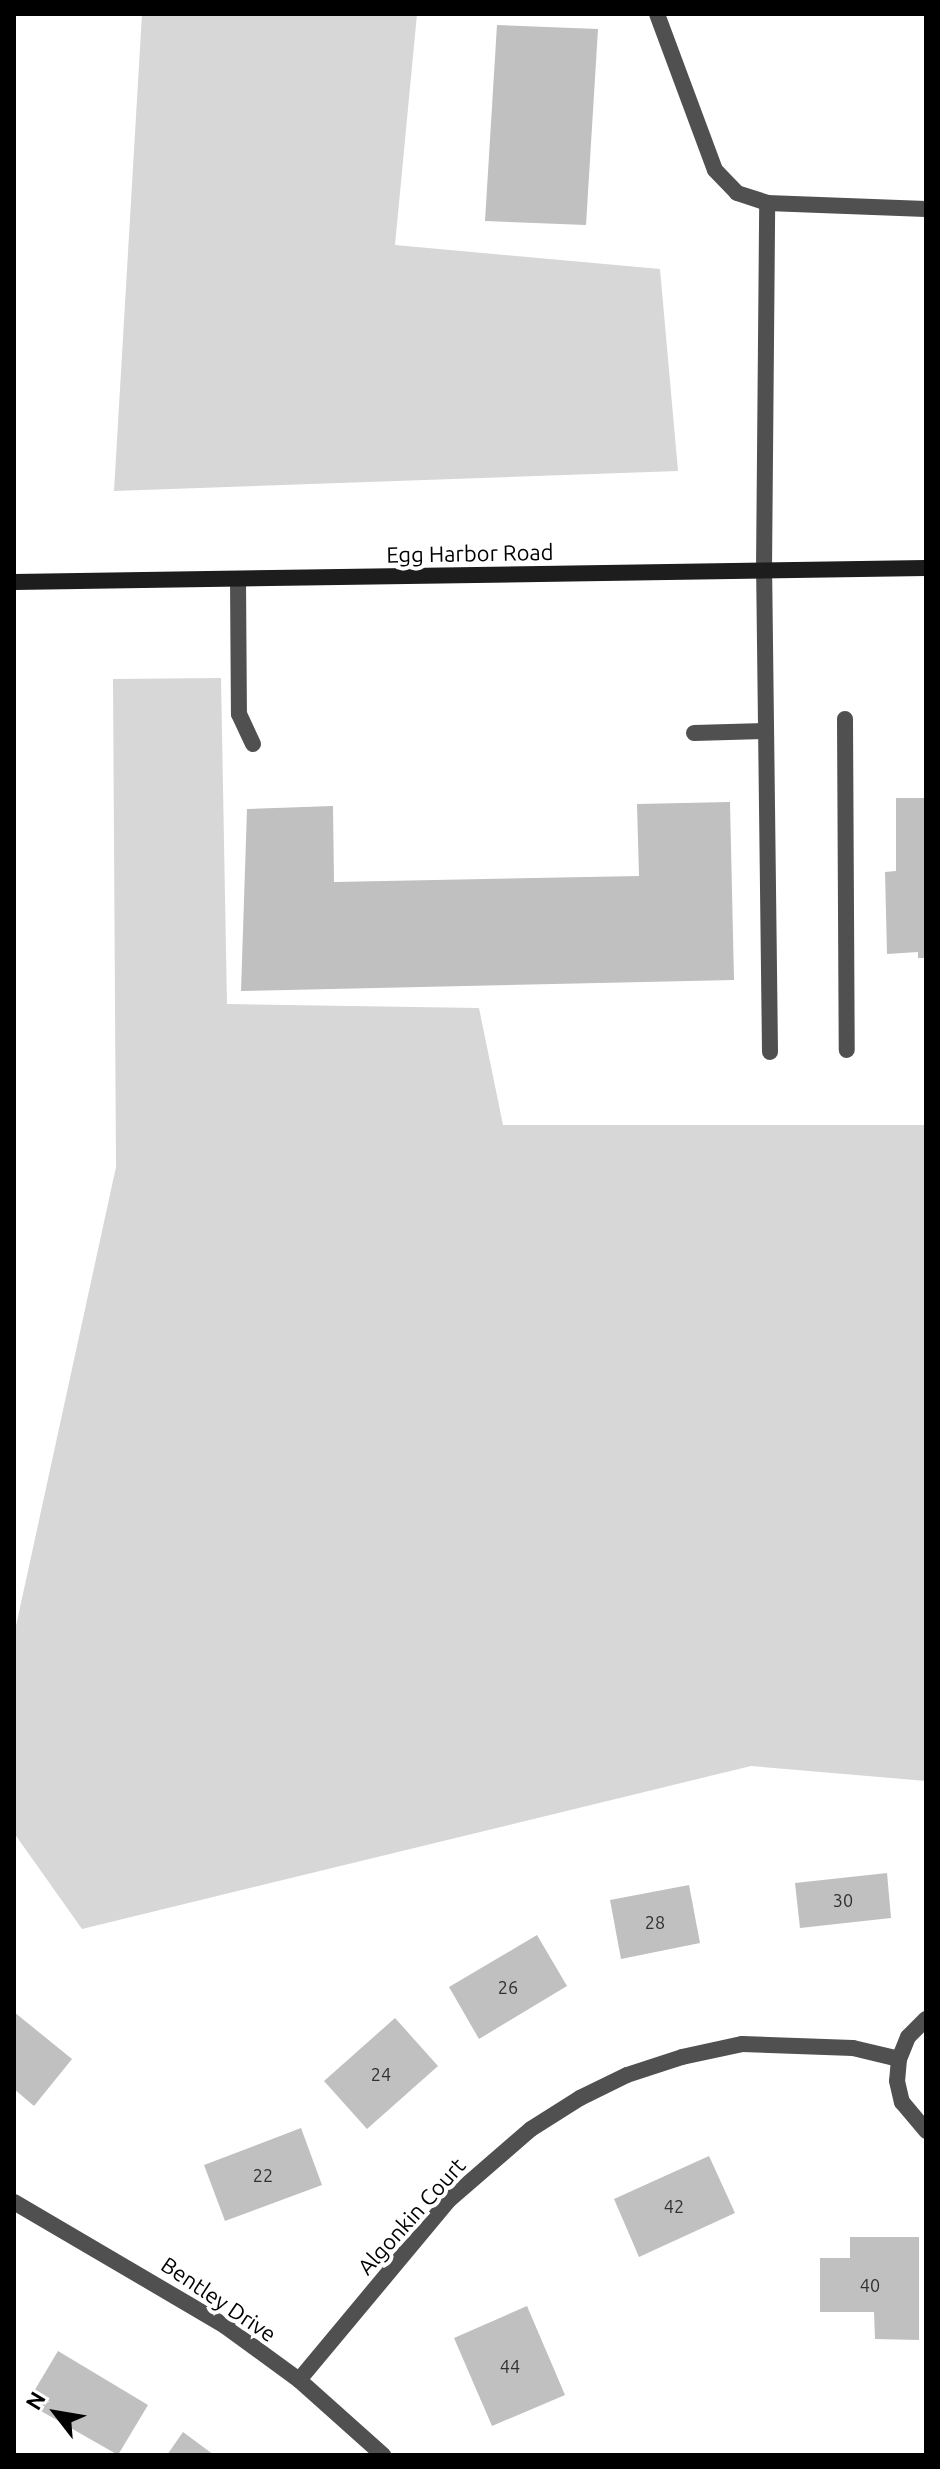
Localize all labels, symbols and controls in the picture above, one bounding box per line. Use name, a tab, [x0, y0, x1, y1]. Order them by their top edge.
street label: Egg Harbor Road	[386, 538, 554, 568]
house number: 30	[833, 1889, 853, 1911]
house number: 28	[645, 1911, 665, 1933]
house number: 26	[498, 1976, 518, 1998]
house number: 24	[371, 2063, 391, 2085]
street label: Algonkin Court	[352, 2152, 470, 2280]
house number: 22	[253, 2164, 273, 2186]
house number: 42	[664, 2195, 684, 2217]
street label: Bentley Drive	[157, 2251, 281, 2347]
house number: 40	[860, 2274, 880, 2296]
house number: 44	[500, 2355, 520, 2377]
north arrow	[16, 2373, 96, 2453]
text: N	[20, 2387, 50, 2414]

